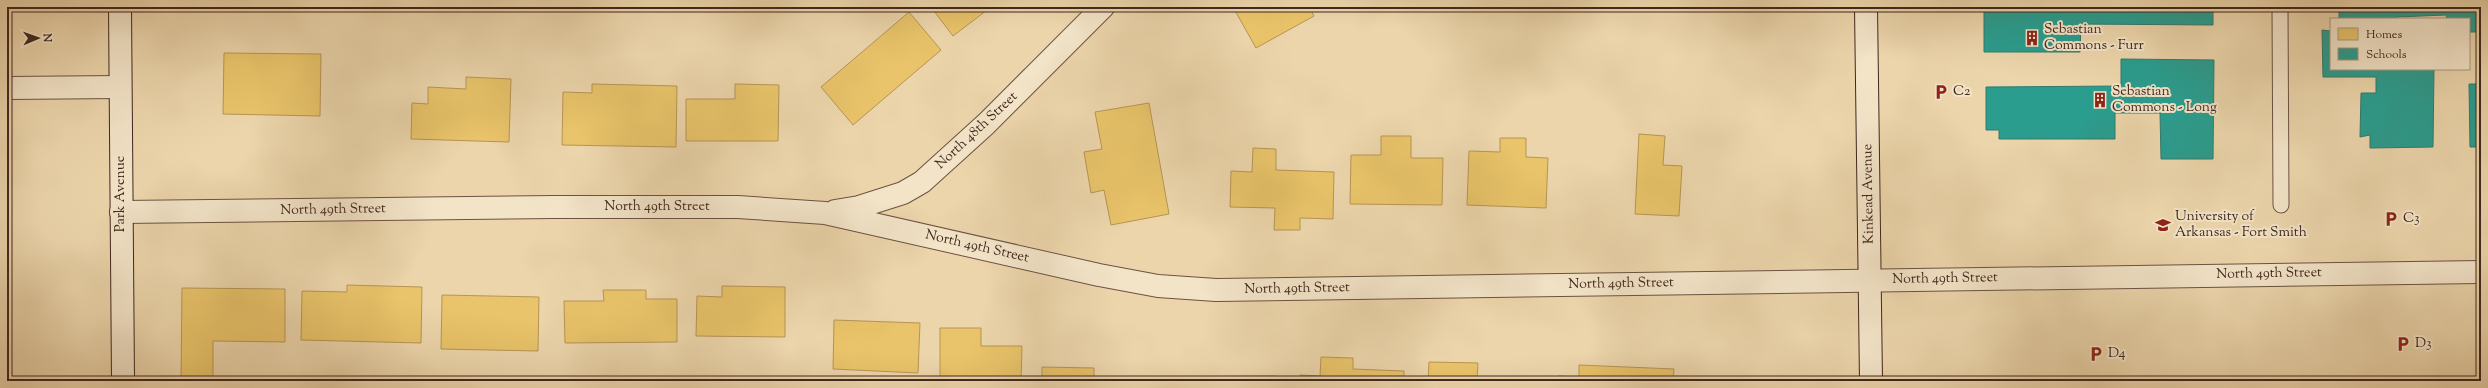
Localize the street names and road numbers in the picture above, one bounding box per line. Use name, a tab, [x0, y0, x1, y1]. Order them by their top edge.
street label: North 48th Street	[931, 87, 1023, 174]
street label: Kinkead Avenue	[1858, 144, 1880, 244]
street label: Park Avenue	[111, 156, 131, 232]
street label: North 49th Street	[604, 197, 710, 217]
street label: North 49th Street	[280, 199, 386, 221]
street label: North 49th Street	[923, 225, 1031, 269]
street label: North 49th Street	[2216, 263, 2322, 285]
street label: North 49th Street	[1892, 268, 1998, 290]
street label: North 49th Street	[1568, 273, 1674, 295]
street label: North 49th Street	[1244, 278, 1350, 300]

